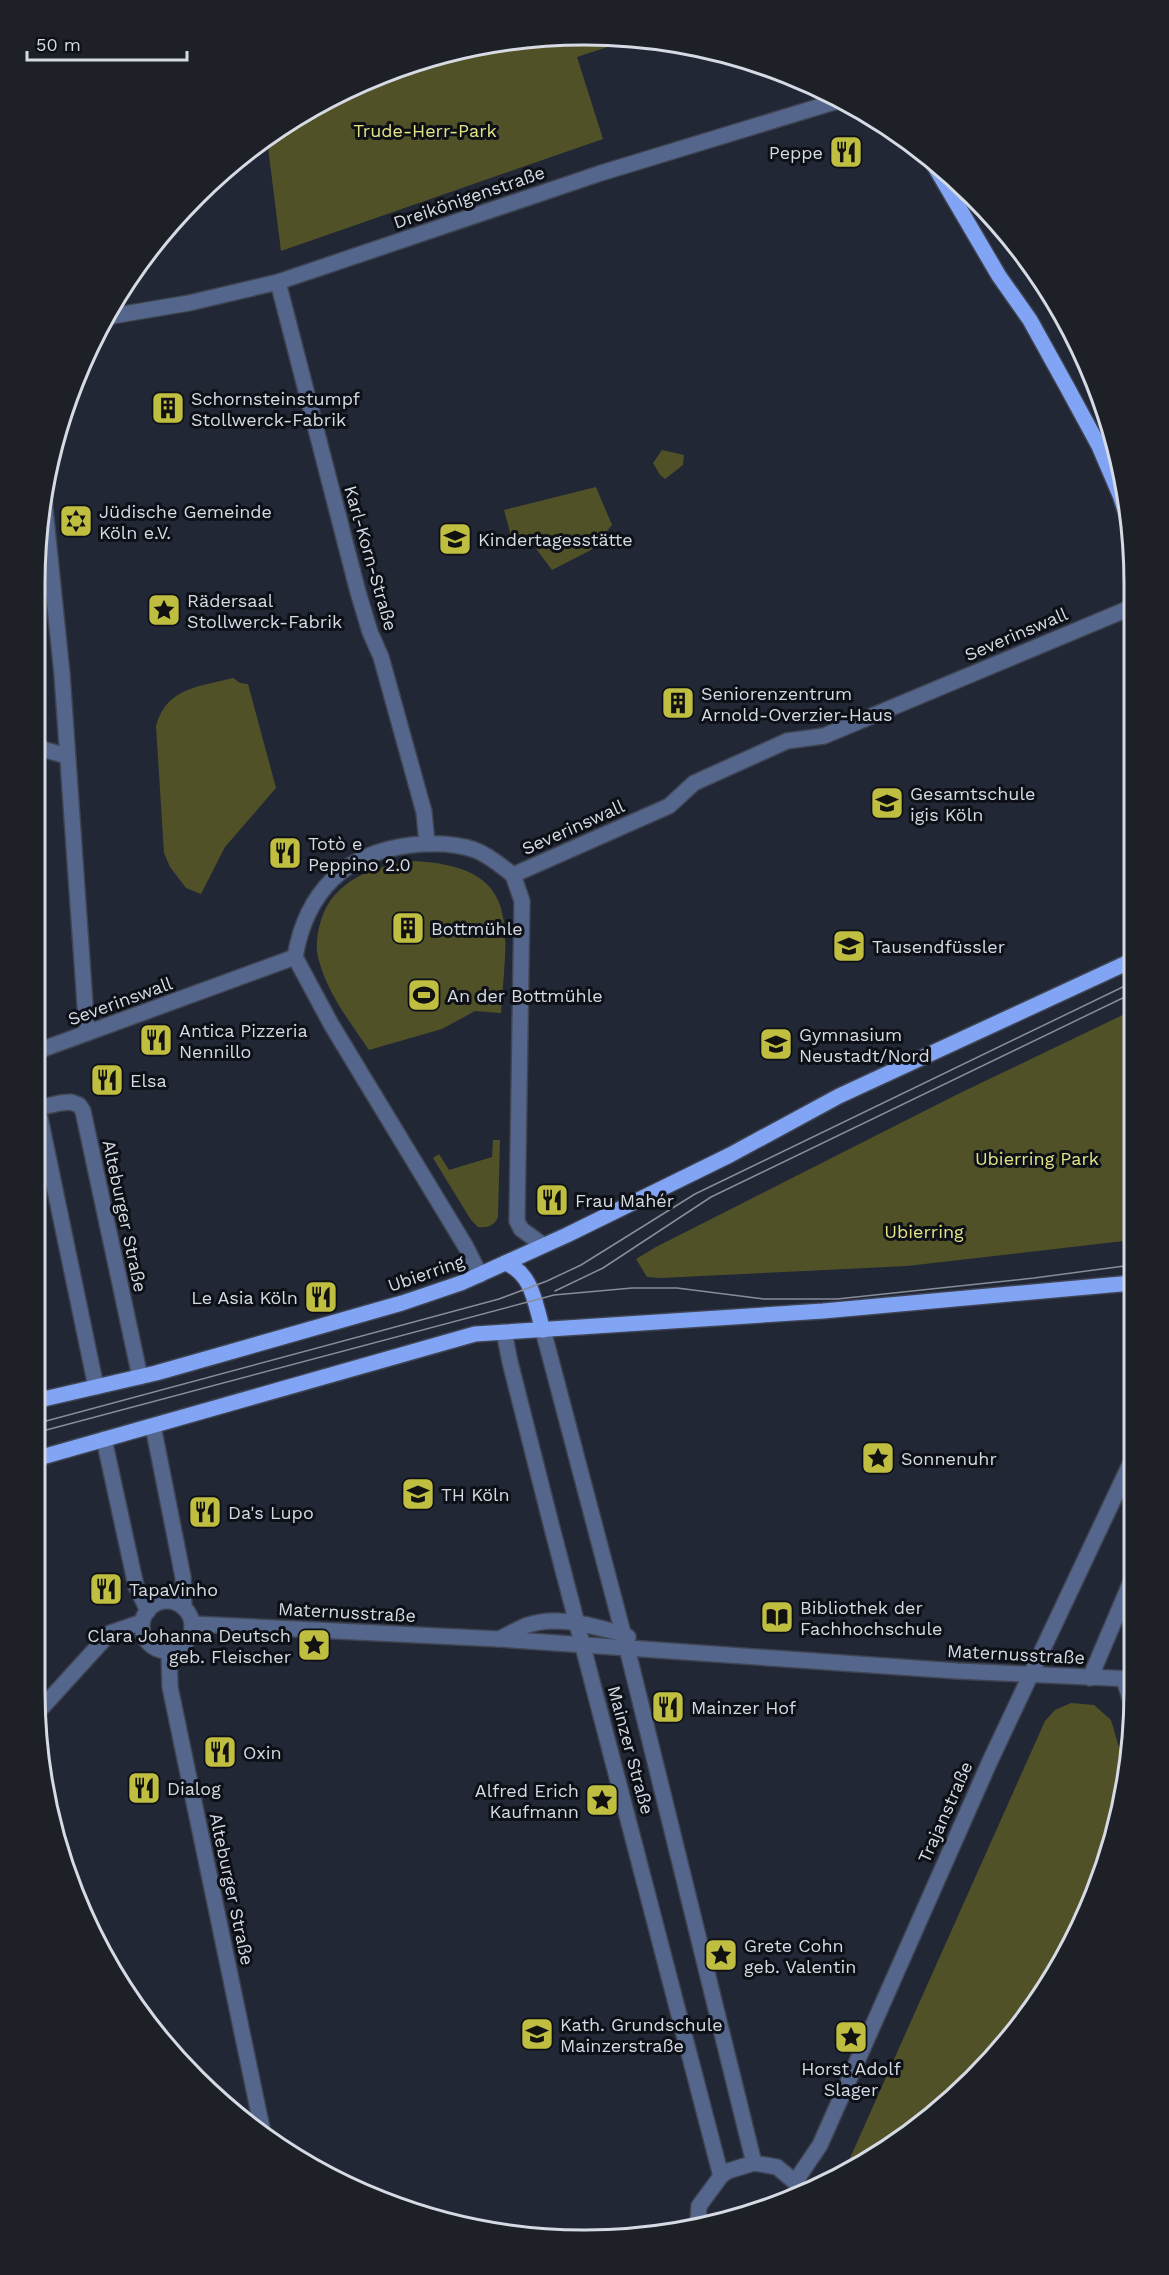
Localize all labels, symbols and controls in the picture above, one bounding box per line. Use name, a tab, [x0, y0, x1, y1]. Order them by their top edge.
scale bar	[27, 24, 188, 62]
text: 50 m	[36, 34, 81, 55]
park label: Trude-Herr-Park	[353, 120, 497, 141]
restaurant icon: Peppe	[828, 134, 864, 170]
place label: Peppe	[769, 142, 823, 163]
street label: Dreikönigenstraße	[391, 161, 547, 233]
place label: Schornsteinstumpf Stollwerck-Fabrik	[191, 388, 360, 430]
building icon: Schornsteinstumpf Stollwerck-Fabrik	[150, 390, 186, 426]
street label: Karl-Korn-Straße	[340, 483, 402, 633]
place label: Jüdische Gemeinde Köln e.V.	[99, 501, 272, 543]
synagogue icon: Jüdische Gemeinde Köln e.V.	[58, 503, 94, 539]
school or university icon: Kindertagesstätte	[437, 521, 473, 557]
place label: Kindertagesstätte	[478, 529, 633, 550]
place label: Rädersaal Stollwerck-Fabrik	[187, 590, 342, 632]
place icon: Rädersaal Stollwerck-Fabrik	[146, 592, 182, 628]
street label: Severinswall	[961, 603, 1071, 665]
place label: Seniorenzentrum Arnold-Overzier-Haus	[701, 683, 893, 725]
building icon: Seniorenzentrum Arnold-Overzier-Haus	[660, 685, 696, 721]
place label: Gesamtschule igis Köln	[910, 783, 1035, 825]
school or university icon: Gesamtschule igis Köln	[869, 785, 905, 821]
street label: Severinswall	[519, 795, 628, 859]
place label: Totò e Peppino 2.0	[308, 833, 411, 875]
restaurant icon: Totò e Peppino 2.0	[267, 835, 303, 871]
building icon: Bottmühle	[390, 910, 426, 946]
place label: Bottmühle	[431, 918, 523, 939]
school or university icon: Tausendfüssler	[831, 928, 867, 964]
place label: Tausendfüssler	[872, 936, 1005, 957]
street label: Severinswall	[65, 972, 176, 1030]
sports icon: An der Bottmühle	[406, 977, 442, 1013]
place label: An der Bottmühle	[447, 985, 603, 1006]
place label: Antica Pizzeria Nennillo	[179, 1020, 308, 1062]
restaurant icon: Antica Pizzeria Nennillo	[138, 1022, 174, 1058]
place label: Gymnasium Neustadt/Nord	[799, 1024, 930, 1066]
school or university icon: Gymnasium Neustadt/Nord	[758, 1026, 794, 1062]
restaurant icon: Elsa	[89, 1062, 125, 1098]
place label: Elsa	[130, 1070, 167, 1091]
street label: Alteburger Straße	[99, 1138, 151, 1294]
park label: Ubierring Park	[975, 1148, 1099, 1169]
restaurant icon: Frau Mahér	[534, 1182, 570, 1218]
place label: Frau Mahér	[575, 1190, 674, 1211]
park label: Ubierring	[884, 1221, 964, 1242]
street label: Ubierring	[385, 1250, 467, 1296]
restaurant icon: Le Asia Köln	[303, 1279, 339, 1315]
place label: Le Asia Köln	[191, 1287, 298, 1308]
place icon: Sonnenuhr	[860, 1440, 896, 1476]
place label: Sonnenuhr	[901, 1448, 997, 1469]
school or university icon: TH Köln	[400, 1476, 436, 1512]
place label: TH Köln	[441, 1484, 510, 1505]
restaurant icon: Da's Lupo	[187, 1494, 223, 1530]
place label: Da's Lupo	[228, 1502, 314, 1523]
restaurant icon: TapaVinho	[88, 1571, 124, 1607]
place label: TapaVinho	[129, 1579, 218, 1600]
place label: Bibliothek der Fachhochschule	[800, 1597, 942, 1639]
street label: Maternusstraße	[278, 1598, 416, 1626]
library icon: Bibliothek der Fachhochschule	[759, 1599, 795, 1635]
place label: Clara Johanna Deutsch geb. Fleischer	[87, 1625, 291, 1667]
place icon: Clara Johanna Deutsch geb. Fleischer	[296, 1627, 332, 1663]
street label: Maternusstraße	[947, 1640, 1085, 1668]
street label: Mainzer Straße	[604, 1683, 658, 1817]
restaurant icon: Mainzer Hof	[650, 1689, 686, 1725]
place label: Mainzer Hof	[691, 1697, 796, 1718]
restaurant icon: Oxin	[202, 1734, 238, 1770]
place label: Oxin	[243, 1742, 282, 1763]
street label: Trajanstraße	[913, 1758, 977, 1866]
restaurant icon: Dialog	[126, 1770, 162, 1806]
place label: Dialog	[167, 1778, 221, 1799]
place label: Alfred Erich Kaufmann	[475, 1780, 579, 1822]
place icon: Alfred Erich Kaufmann	[584, 1782, 620, 1818]
street label: Alteburger Straße	[206, 1811, 258, 1967]
place label: Grete Cohn geb. Valentin	[744, 1935, 856, 1977]
place icon: Grete Cohn geb. Valentin	[703, 1937, 739, 1973]
place label: Kath. Grundschule Mainzerstraße	[560, 2014, 723, 2056]
school or university icon: Kath. Grundschule Mainzerstraße	[519, 2016, 555, 2052]
place icon: Horst Adolf Slager	[833, 2019, 869, 2055]
place label: Horst Adolf Slager	[801, 2058, 901, 2100]

